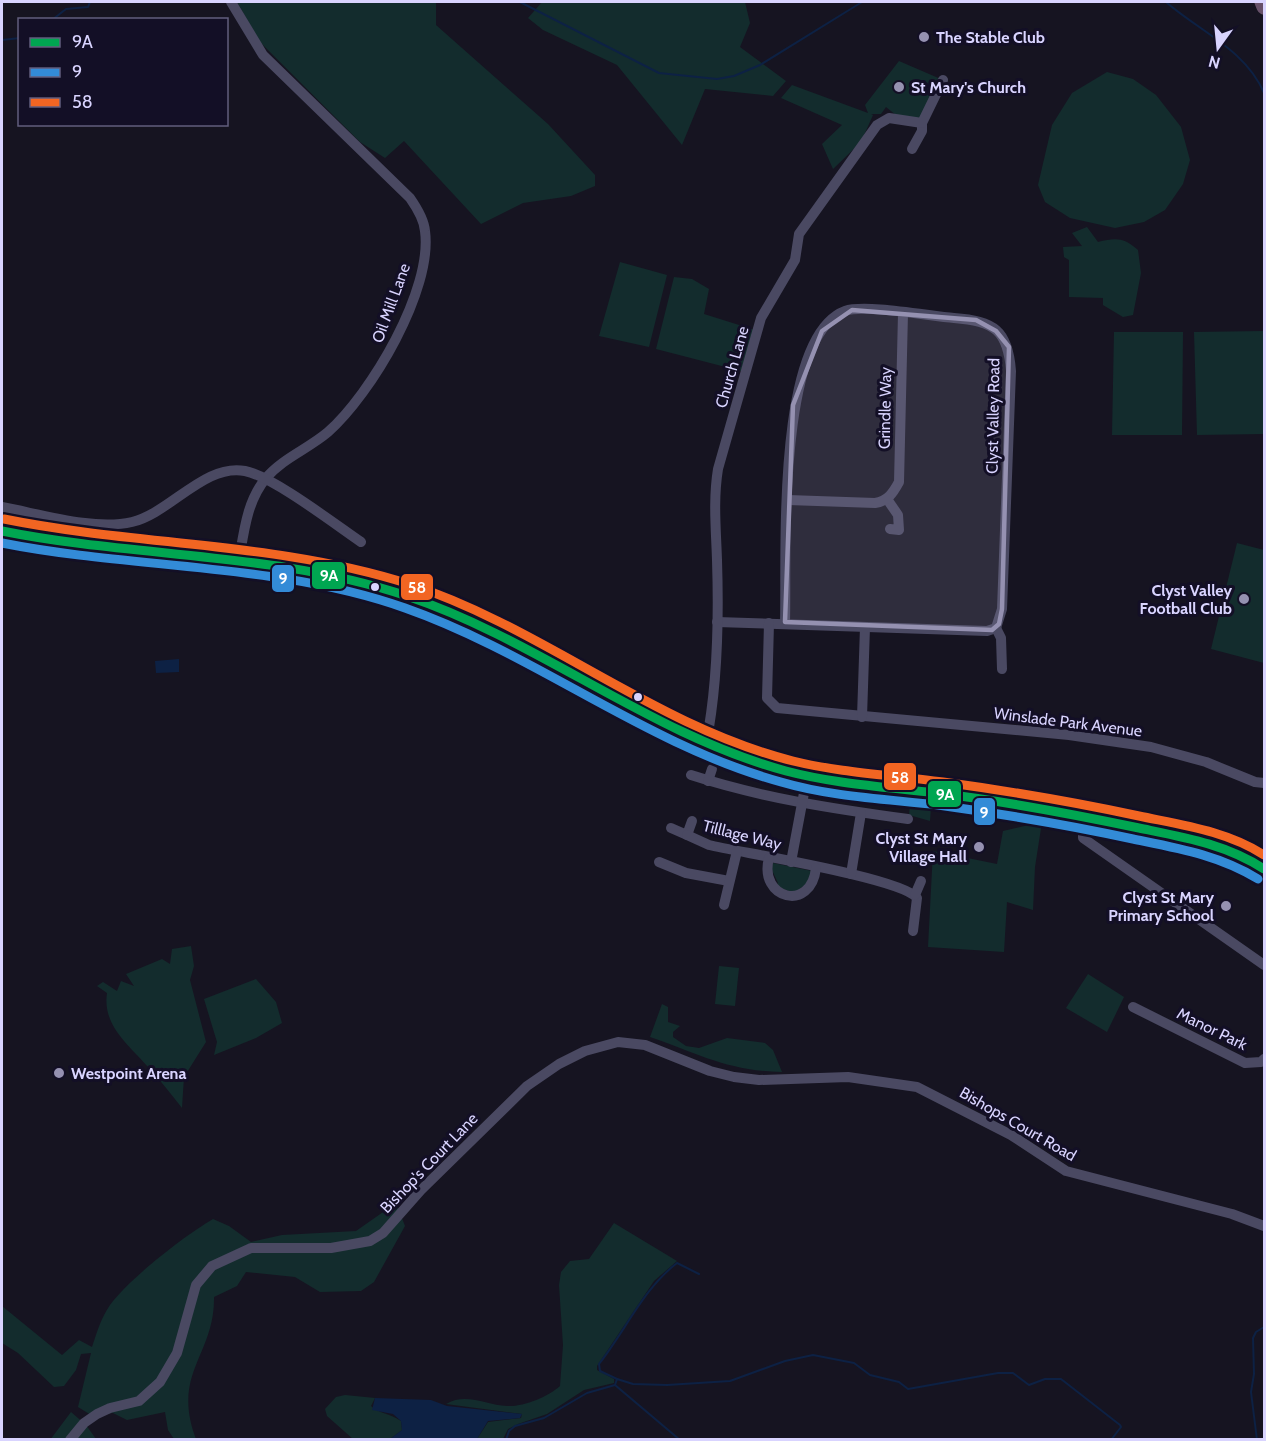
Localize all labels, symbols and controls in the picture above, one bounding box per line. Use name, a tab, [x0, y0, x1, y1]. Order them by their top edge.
legend	[18, 18, 228, 126]
north arrow	[1188, 18, 1248, 78]
place label: The Stable Club	[936, 28, 1045, 47]
marker: The Stable Club	[917, 30, 931, 44]
text: 9A	[72, 31, 93, 53]
text: N	[1206, 51, 1222, 73]
text: 9	[72, 61, 82, 83]
place label: St Mary's Church	[911, 78, 1026, 97]
marker: St Mary's Church	[892, 80, 906, 94]
text: 58	[72, 91, 93, 113]
street label: Oil Mill Lane	[368, 261, 414, 345]
street label: Church Lane	[711, 324, 753, 410]
street label: Clyst Valley Road	[982, 358, 1004, 474]
street label: Grindle Way	[875, 367, 895, 449]
line badge: 9A	[311, 561, 346, 590]
line badge: 9	[271, 564, 295, 593]
text: 9A	[320, 566, 338, 585]
text: 9	[279, 569, 288, 588]
line badge: 58	[400, 573, 434, 601]
text: 58	[408, 578, 426, 597]
unlabelled marker	[369, 581, 381, 593]
place label: Clyst Valley Football Club	[1140, 581, 1232, 618]
marker: Clyst Valley Football Club	[1237, 592, 1251, 606]
unlabelled marker	[632, 691, 644, 703]
street label: Winslade Park Avenue	[993, 703, 1143, 741]
line badge: 58	[883, 762, 917, 791]
text: 58	[891, 768, 909, 787]
line badge: 9A	[927, 780, 962, 808]
text: 9A	[936, 785, 954, 804]
line badge: 9	[973, 797, 996, 826]
text: 9	[980, 803, 989, 822]
street label: Tilllage Way	[701, 816, 783, 854]
place label: Clyst St Mary Village Hall	[875, 829, 967, 866]
marker: Clyst St Mary Village Hall	[972, 840, 986, 854]
place label: Clyst St Mary Primary School	[1108, 888, 1214, 925]
marker: Clyst St Mary Primary School	[1219, 899, 1233, 913]
street label: Manor Park	[1174, 1004, 1251, 1055]
place label: Westpoint Arena	[71, 1064, 186, 1083]
marker: Westpoint Arena	[52, 1066, 66, 1080]
street label: Bishops Court Road	[956, 1083, 1080, 1165]
street label: Bishop's Court Lane	[376, 1109, 482, 1217]

